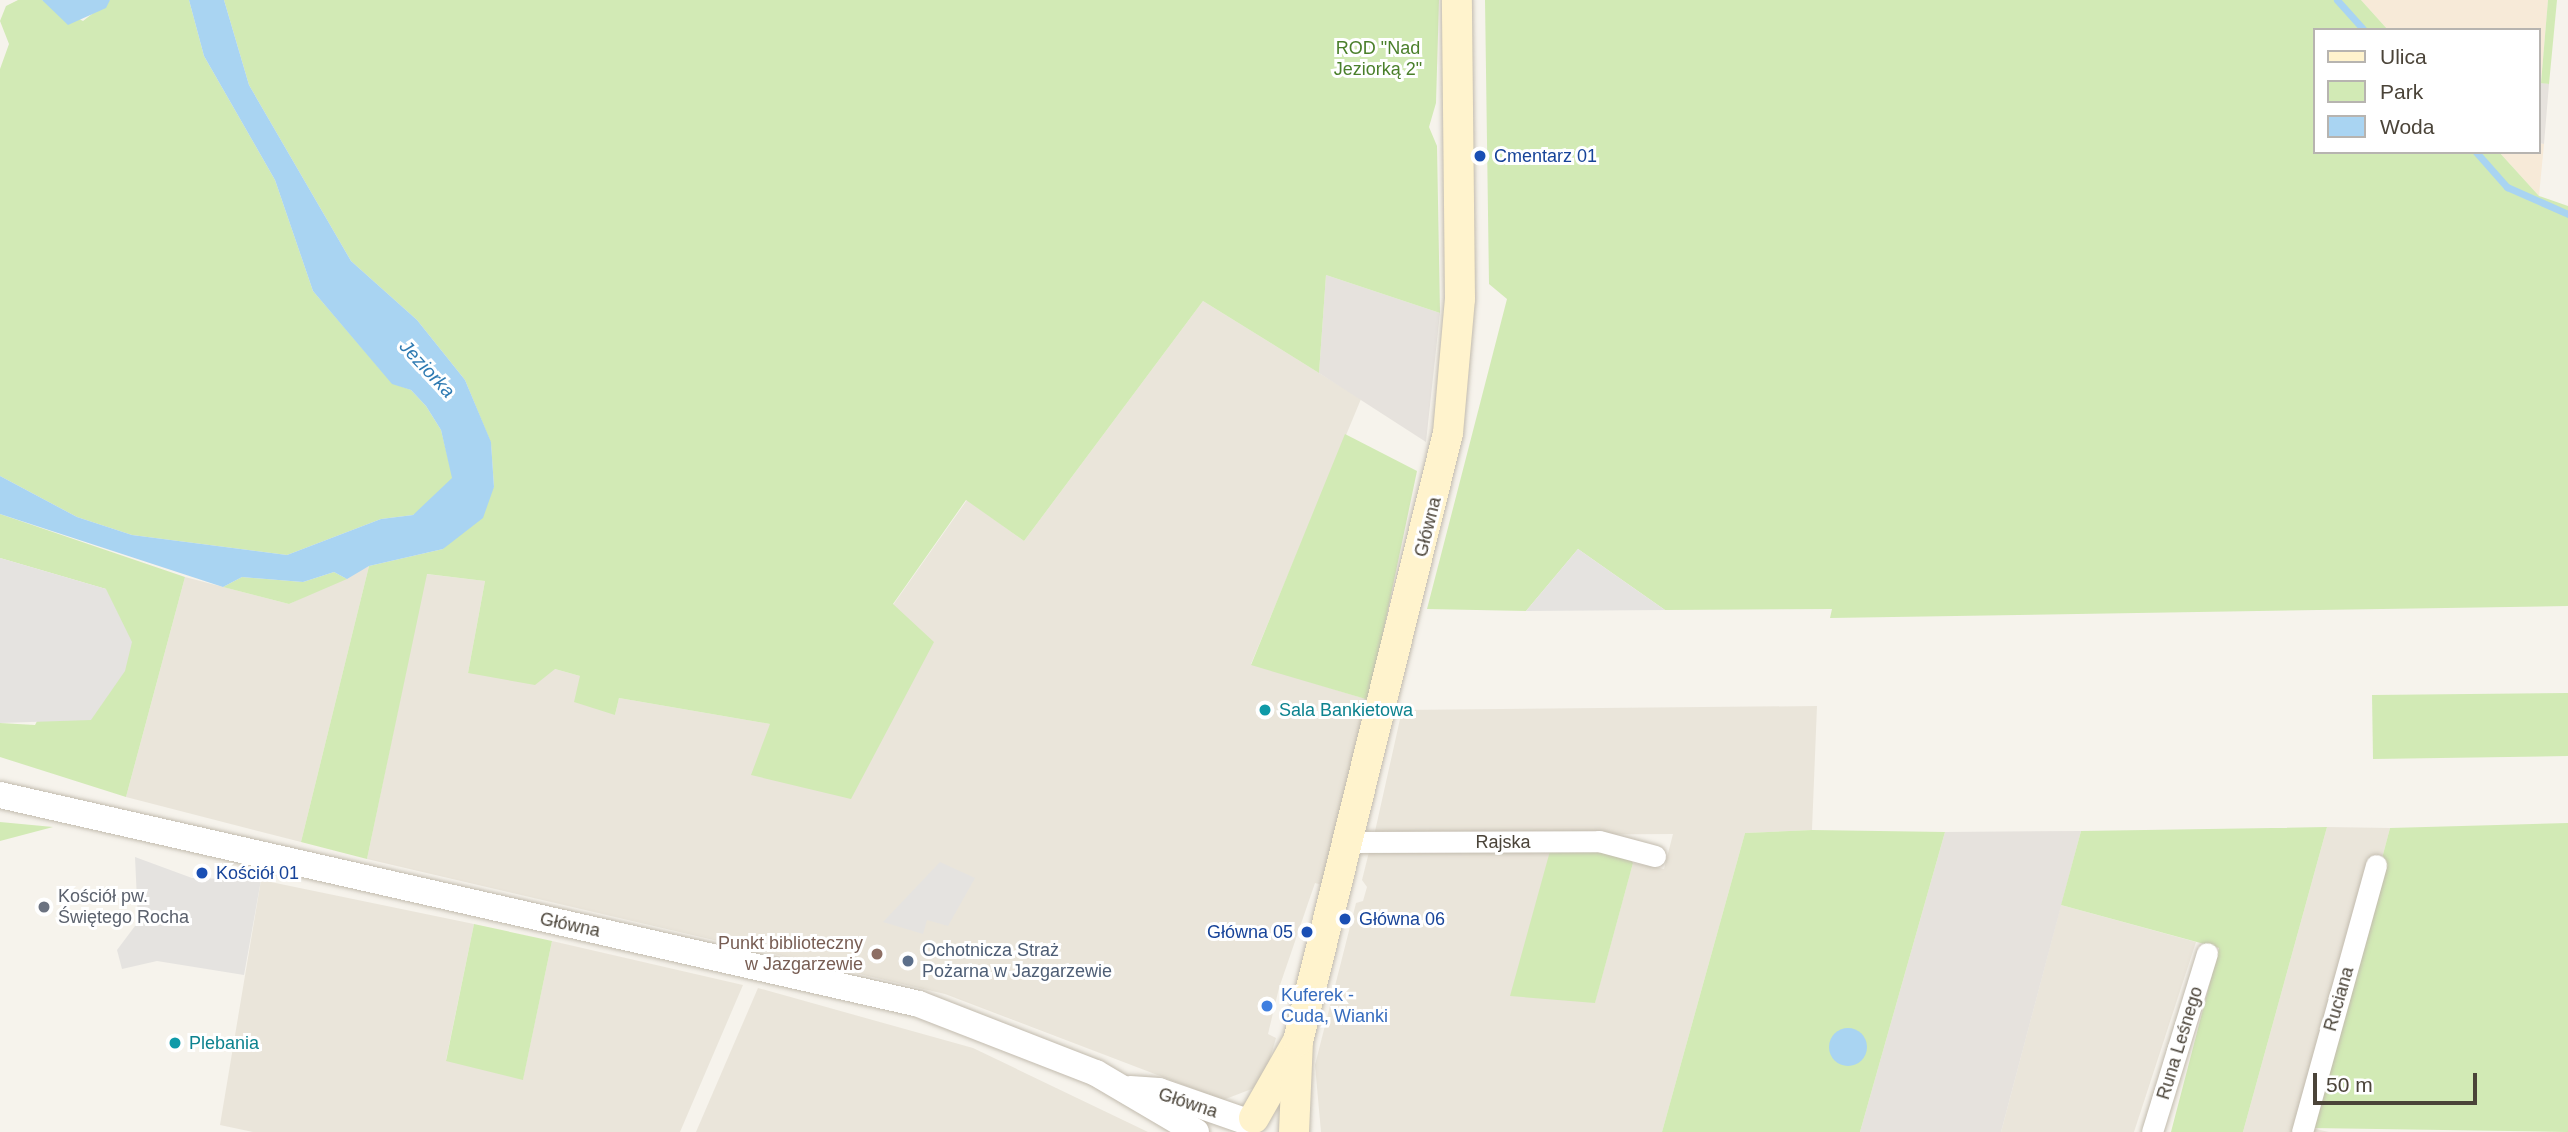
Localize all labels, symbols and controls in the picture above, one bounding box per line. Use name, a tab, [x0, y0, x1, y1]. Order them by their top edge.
legend	[2312, 28, 2540, 154]
park label: ROD "Nad Jeziorką 2"	[1334, 38, 1422, 80]
text: Ulica	[2380, 45, 2427, 68]
text: Park	[2380, 80, 2423, 103]
text: Woda	[2380, 115, 2434, 138]
place label: Cmentarz 01	[1494, 145, 1597, 167]
marker: Cmentarz 01	[1472, 148, 1488, 164]
water label: Jeziorka	[395, 335, 459, 403]
street label: Główna	[1410, 495, 1446, 559]
place label: Sala Bankietowa	[1279, 699, 1413, 721]
marker: Sala Bankietowa	[1257, 702, 1273, 718]
street label: Rajska	[1475, 831, 1531, 853]
place label: Kościół 01	[216, 862, 299, 884]
marker: Kościół 01	[194, 865, 210, 881]
place label: Kościół pw. Świętego Rocha	[58, 886, 189, 928]
marker: Kościół pw. Świętego Rocha	[36, 899, 52, 915]
street label: Główna	[538, 908, 602, 942]
place label: Główna 06	[1359, 908, 1445, 930]
marker: Główna 06	[1337, 911, 1353, 927]
place label: Główna 05	[1207, 921, 1293, 943]
marker: Główna 05	[1299, 924, 1315, 940]
place label: Punkt biblioteczny w Jazgarzewie	[718, 933, 863, 976]
place label: Ochotnicza Straż Pożarna w Jazgarzewie	[922, 940, 1112, 982]
marker: Punkt biblioteczny w Jazgarzewie	[869, 946, 885, 962]
marker: Ochotnicza Straż Pożarna w Jazgarzewie	[900, 953, 916, 969]
street label: Ruciana	[2320, 964, 2358, 1034]
street label: Runa Leśnego	[2153, 984, 2207, 1102]
place label: Kuferek - Cuda, Wianki	[1281, 985, 1388, 1028]
marker: Kuferek - Cuda, Wianki	[1259, 998, 1275, 1014]
place label: Plebania	[189, 1032, 259, 1054]
marker: Plebania	[167, 1035, 183, 1051]
scale bar	[2316, 1058, 2480, 1102]
text: 50 m	[2326, 1073, 2373, 1096]
street label: Główna	[1156, 1083, 1220, 1123]

